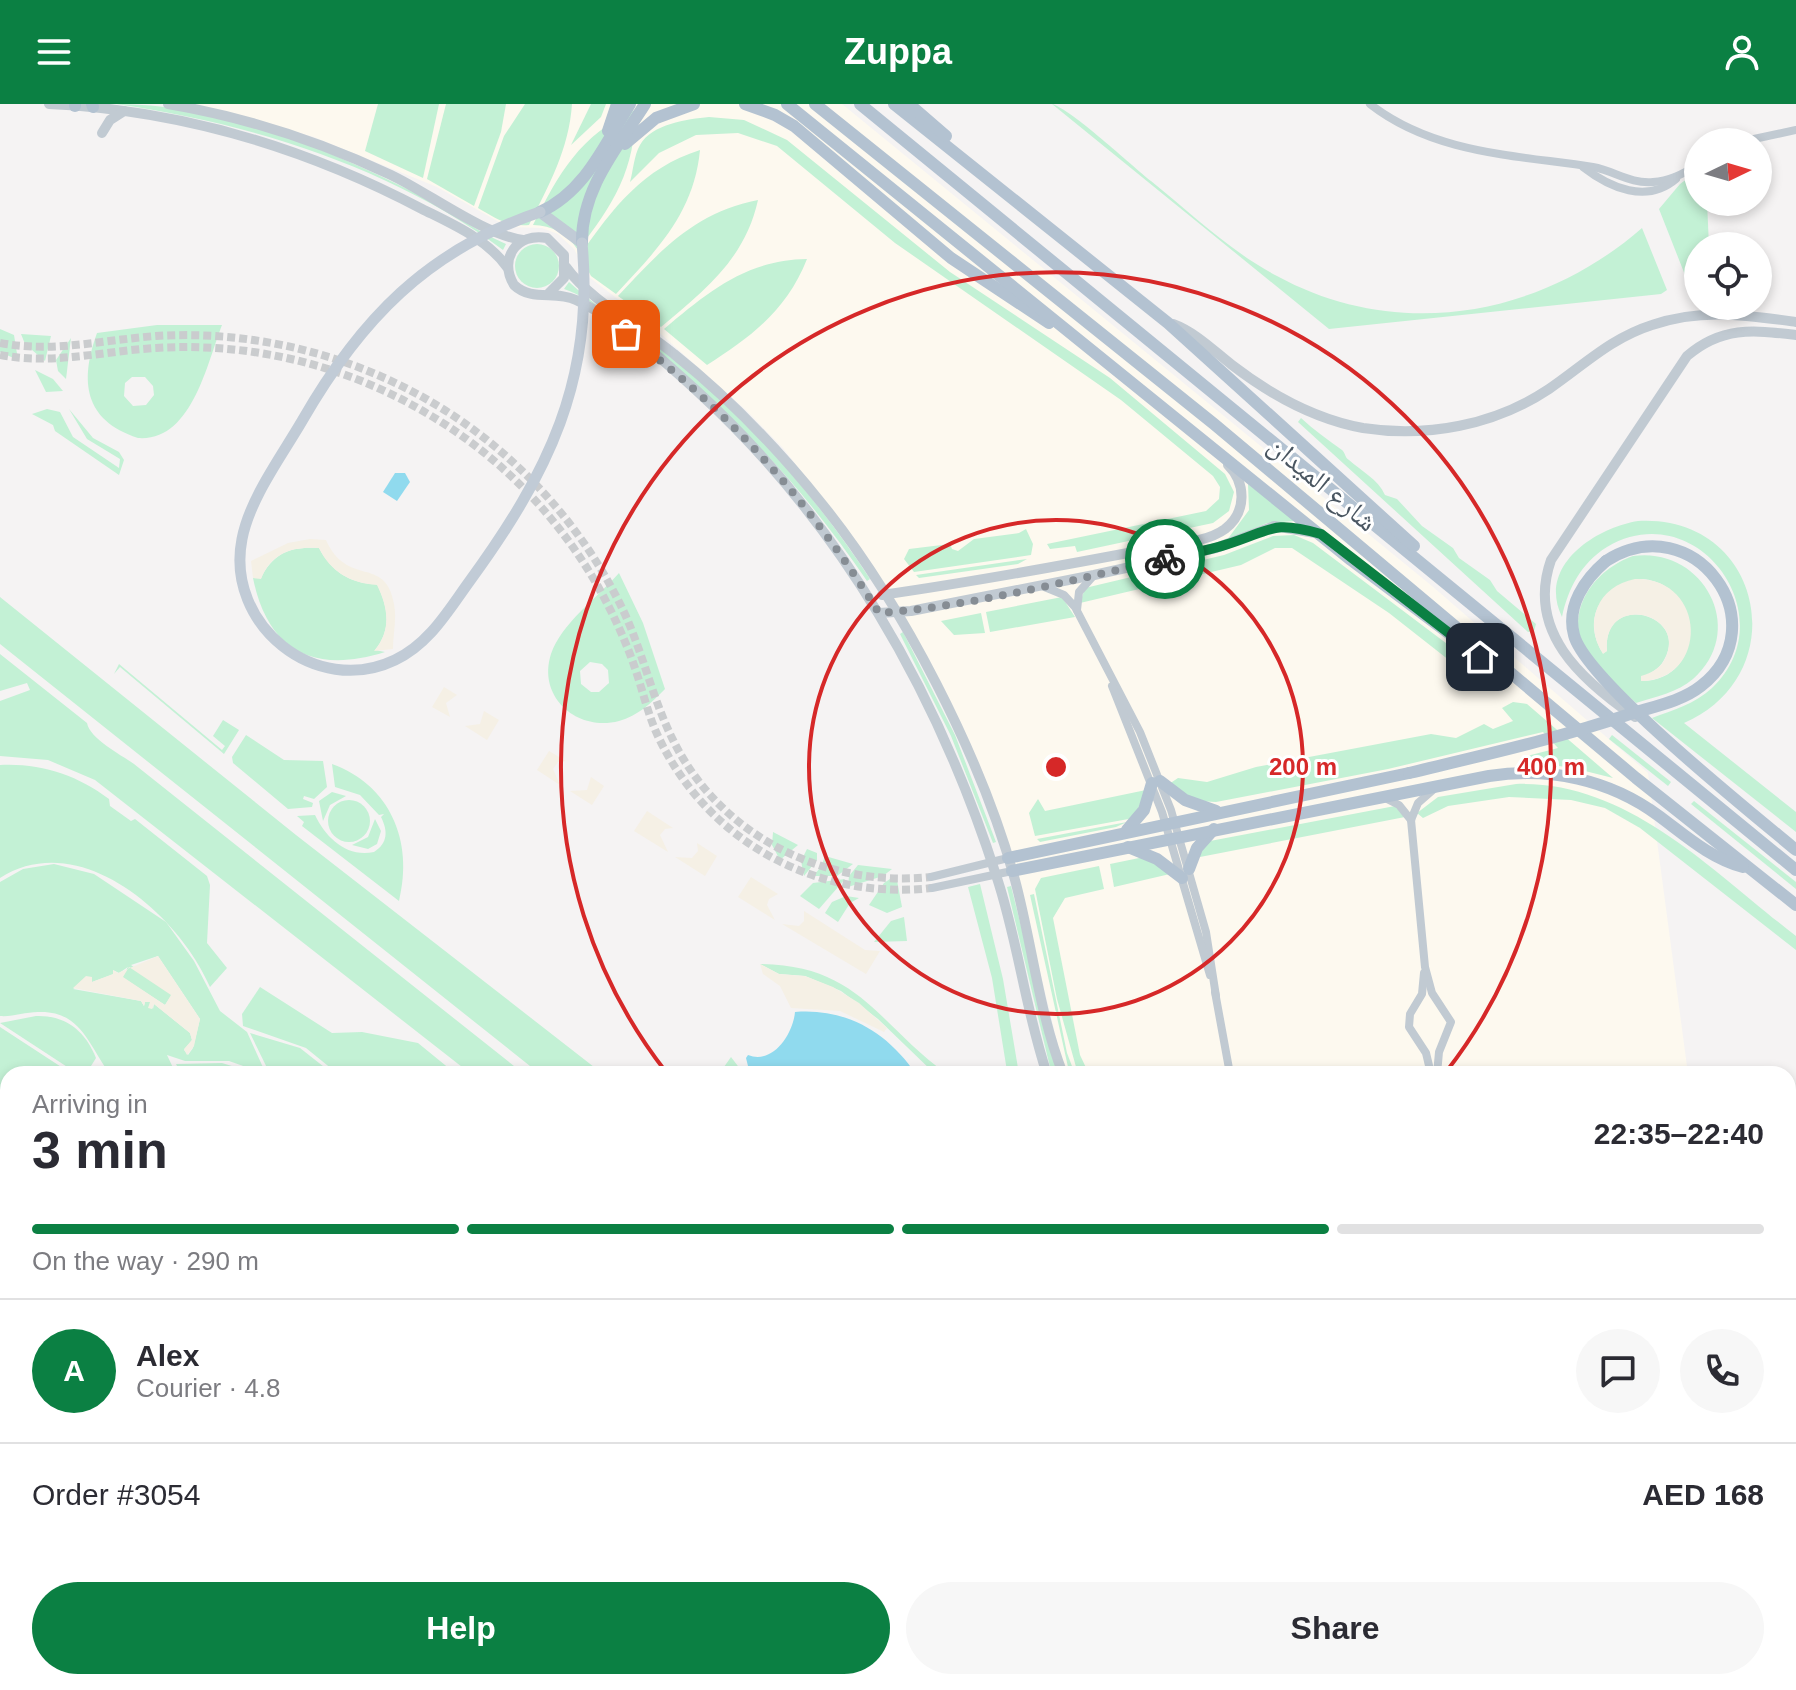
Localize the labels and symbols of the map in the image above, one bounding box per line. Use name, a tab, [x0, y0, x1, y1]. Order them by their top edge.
north arrow	[1684, 128, 1772, 216]
pin	[592, 300, 660, 368]
street label: شارع الميدان	[1261, 429, 1383, 539]
courier	[1125, 519, 1205, 599]
pin	[1446, 623, 1514, 691]
centre of rings	[1042, 753, 1070, 781]
text: 200 m	[1269, 753, 1337, 780]
text: 400 m	[1517, 753, 1585, 780]

